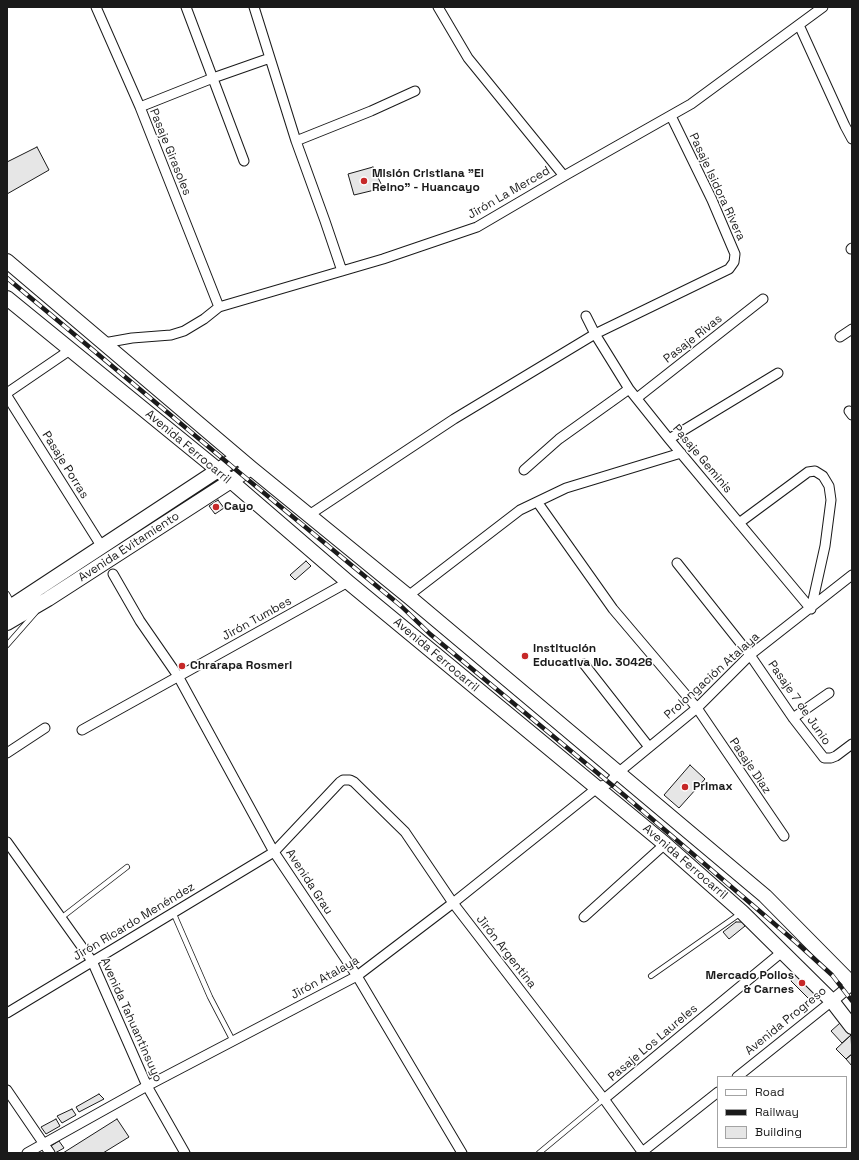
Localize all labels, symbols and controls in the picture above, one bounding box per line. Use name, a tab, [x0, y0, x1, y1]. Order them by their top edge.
street label: Pasaje Girasoles	[146, 106, 194, 198]
street label: Pasaje Isidora Rivera	[686, 131, 748, 243]
street label: Jirón La Merced	[465, 164, 553, 222]
place label: Misión Cristiana "El Reino" - Huancayo	[372, 167, 484, 195]
marker: Misión Cristiana "El Reino" - Huancayo	[359, 176, 369, 186]
street label: Pasaje Rivas	[661, 312, 725, 366]
street label: Avenida Ferrocarril	[142, 407, 234, 487]
street label: Pasaje Geminis	[669, 422, 735, 496]
street label: Pasaje Porras	[39, 429, 91, 501]
place label: Cayo	[224, 500, 253, 514]
marker: Cayo	[211, 502, 221, 512]
street label: Avenida Evitamiento	[76, 509, 182, 585]
street label: Jirón Tumbes	[220, 594, 294, 644]
street label: Avenida Ferrocarril	[390, 615, 482, 695]
street label: Prolongación Atalaya	[662, 630, 762, 722]
place label: Institución Educativa No. 30426	[533, 642, 652, 670]
marker: Institución Educativa No. 30426	[520, 651, 530, 661]
street label: Pasaje 7 de Junio	[764, 658, 834, 748]
place label: Chrarapa Rosmeri	[190, 659, 292, 673]
marker: Chrarapa Rosmeri	[177, 661, 187, 671]
street label: Pasaje Diaz	[726, 735, 774, 797]
place label: Primax	[693, 780, 732, 794]
marker: Primax	[680, 782, 690, 792]
street label: Avenida Ferrocarril	[640, 821, 730, 903]
street label: Avenida Grau	[283, 847, 335, 917]
street label: Jirón Ricardo Menéndez	[70, 880, 198, 964]
street label: Jirón Argentina	[473, 913, 539, 991]
street label: Jirón Atalaya	[288, 953, 362, 1003]
street label: Avenida Tahuantinsuyo	[97, 956, 165, 1084]
place label: Mercado Pollos & Carnes	[706, 969, 794, 997]
marker: Mercado Pollos & Carnes	[797, 978, 807, 988]
street label: Avenida Progreso	[742, 984, 830, 1058]
street label: Pasaje Los Laureles	[605, 1001, 701, 1085]
legend	[717, 1076, 847, 1148]
text: Road	[755, 1084, 784, 1100]
text: Railway	[755, 1104, 799, 1120]
text: Building	[755, 1124, 802, 1140]

